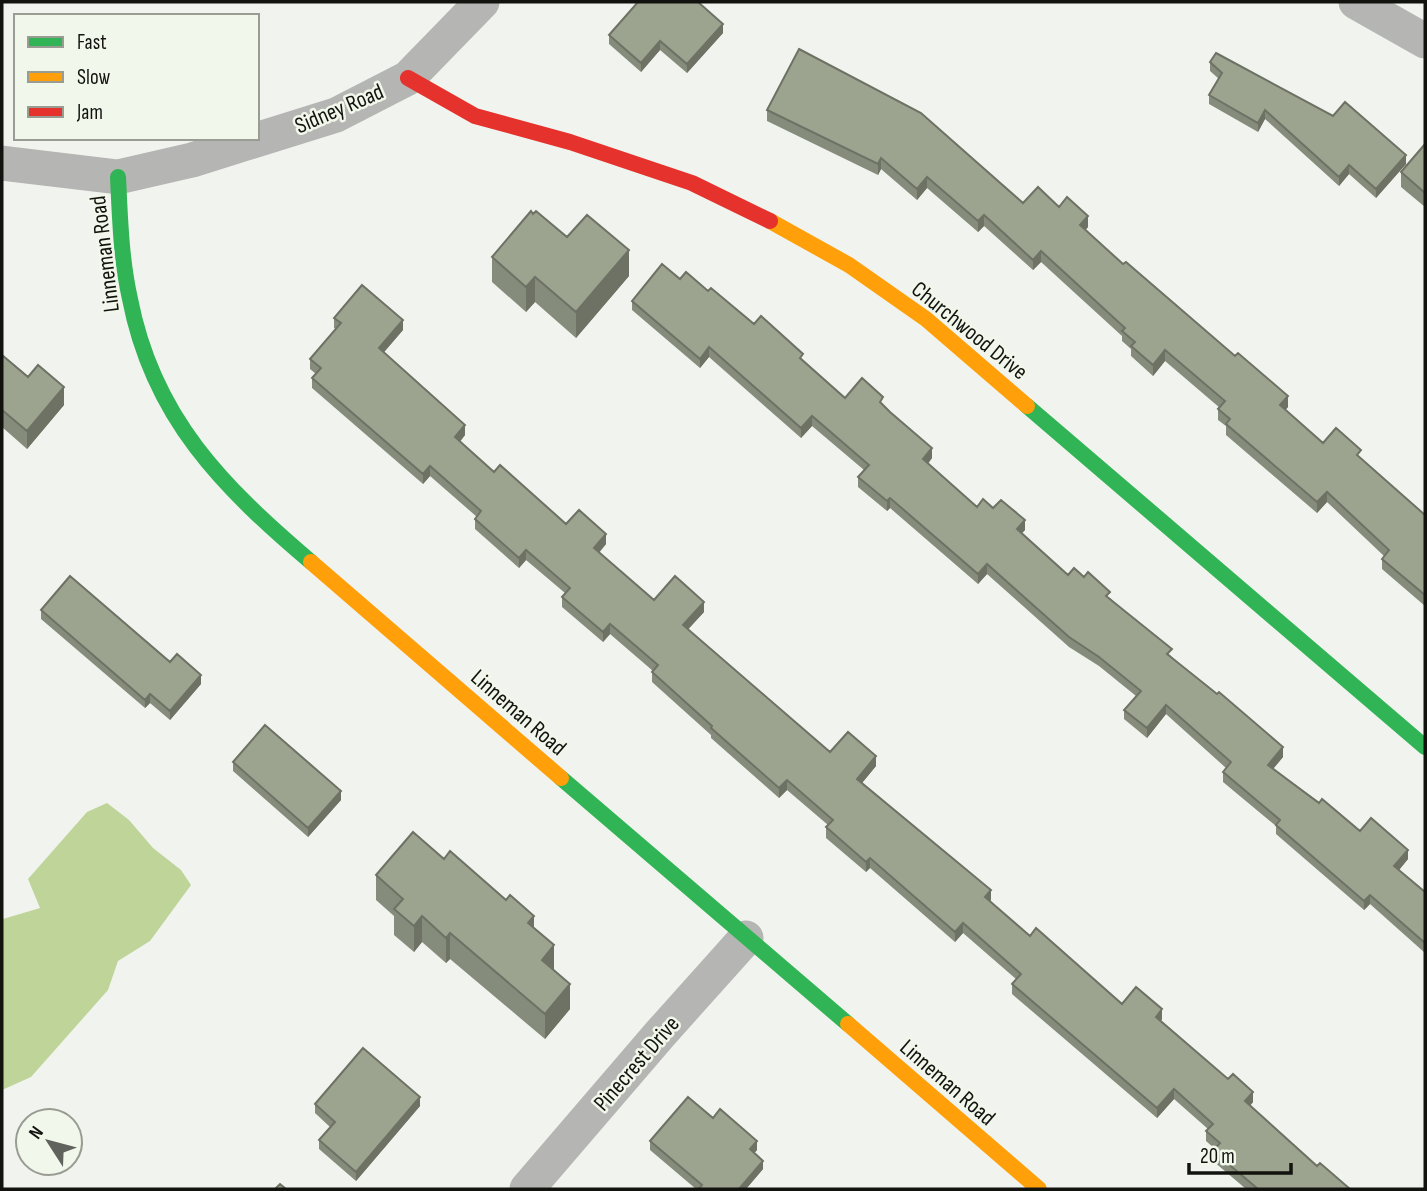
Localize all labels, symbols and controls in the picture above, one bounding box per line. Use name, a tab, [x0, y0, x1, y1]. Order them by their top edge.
legend	[14, 14, 259, 140]
text: Fast	[77, 30, 107, 55]
text: Slow	[77, 65, 111, 90]
street label: Sidney Road	[291, 78, 388, 140]
text: Jam	[76, 100, 103, 125]
street label: Linneman Road	[84, 194, 126, 314]
street label: Churchwood Drive	[906, 275, 1033, 386]
street label: Linneman Road	[465, 664, 572, 762]
street label: Pinecrest Drive	[588, 1010, 686, 1117]
street label: Linneman Road	[894, 1034, 1001, 1132]
north arrow	[14, 1107, 84, 1177]
text: N	[24, 1122, 49, 1144]
scale bar	[1189, 1132, 1290, 1176]
text: 20 m	[1200, 1144, 1235, 1169]

